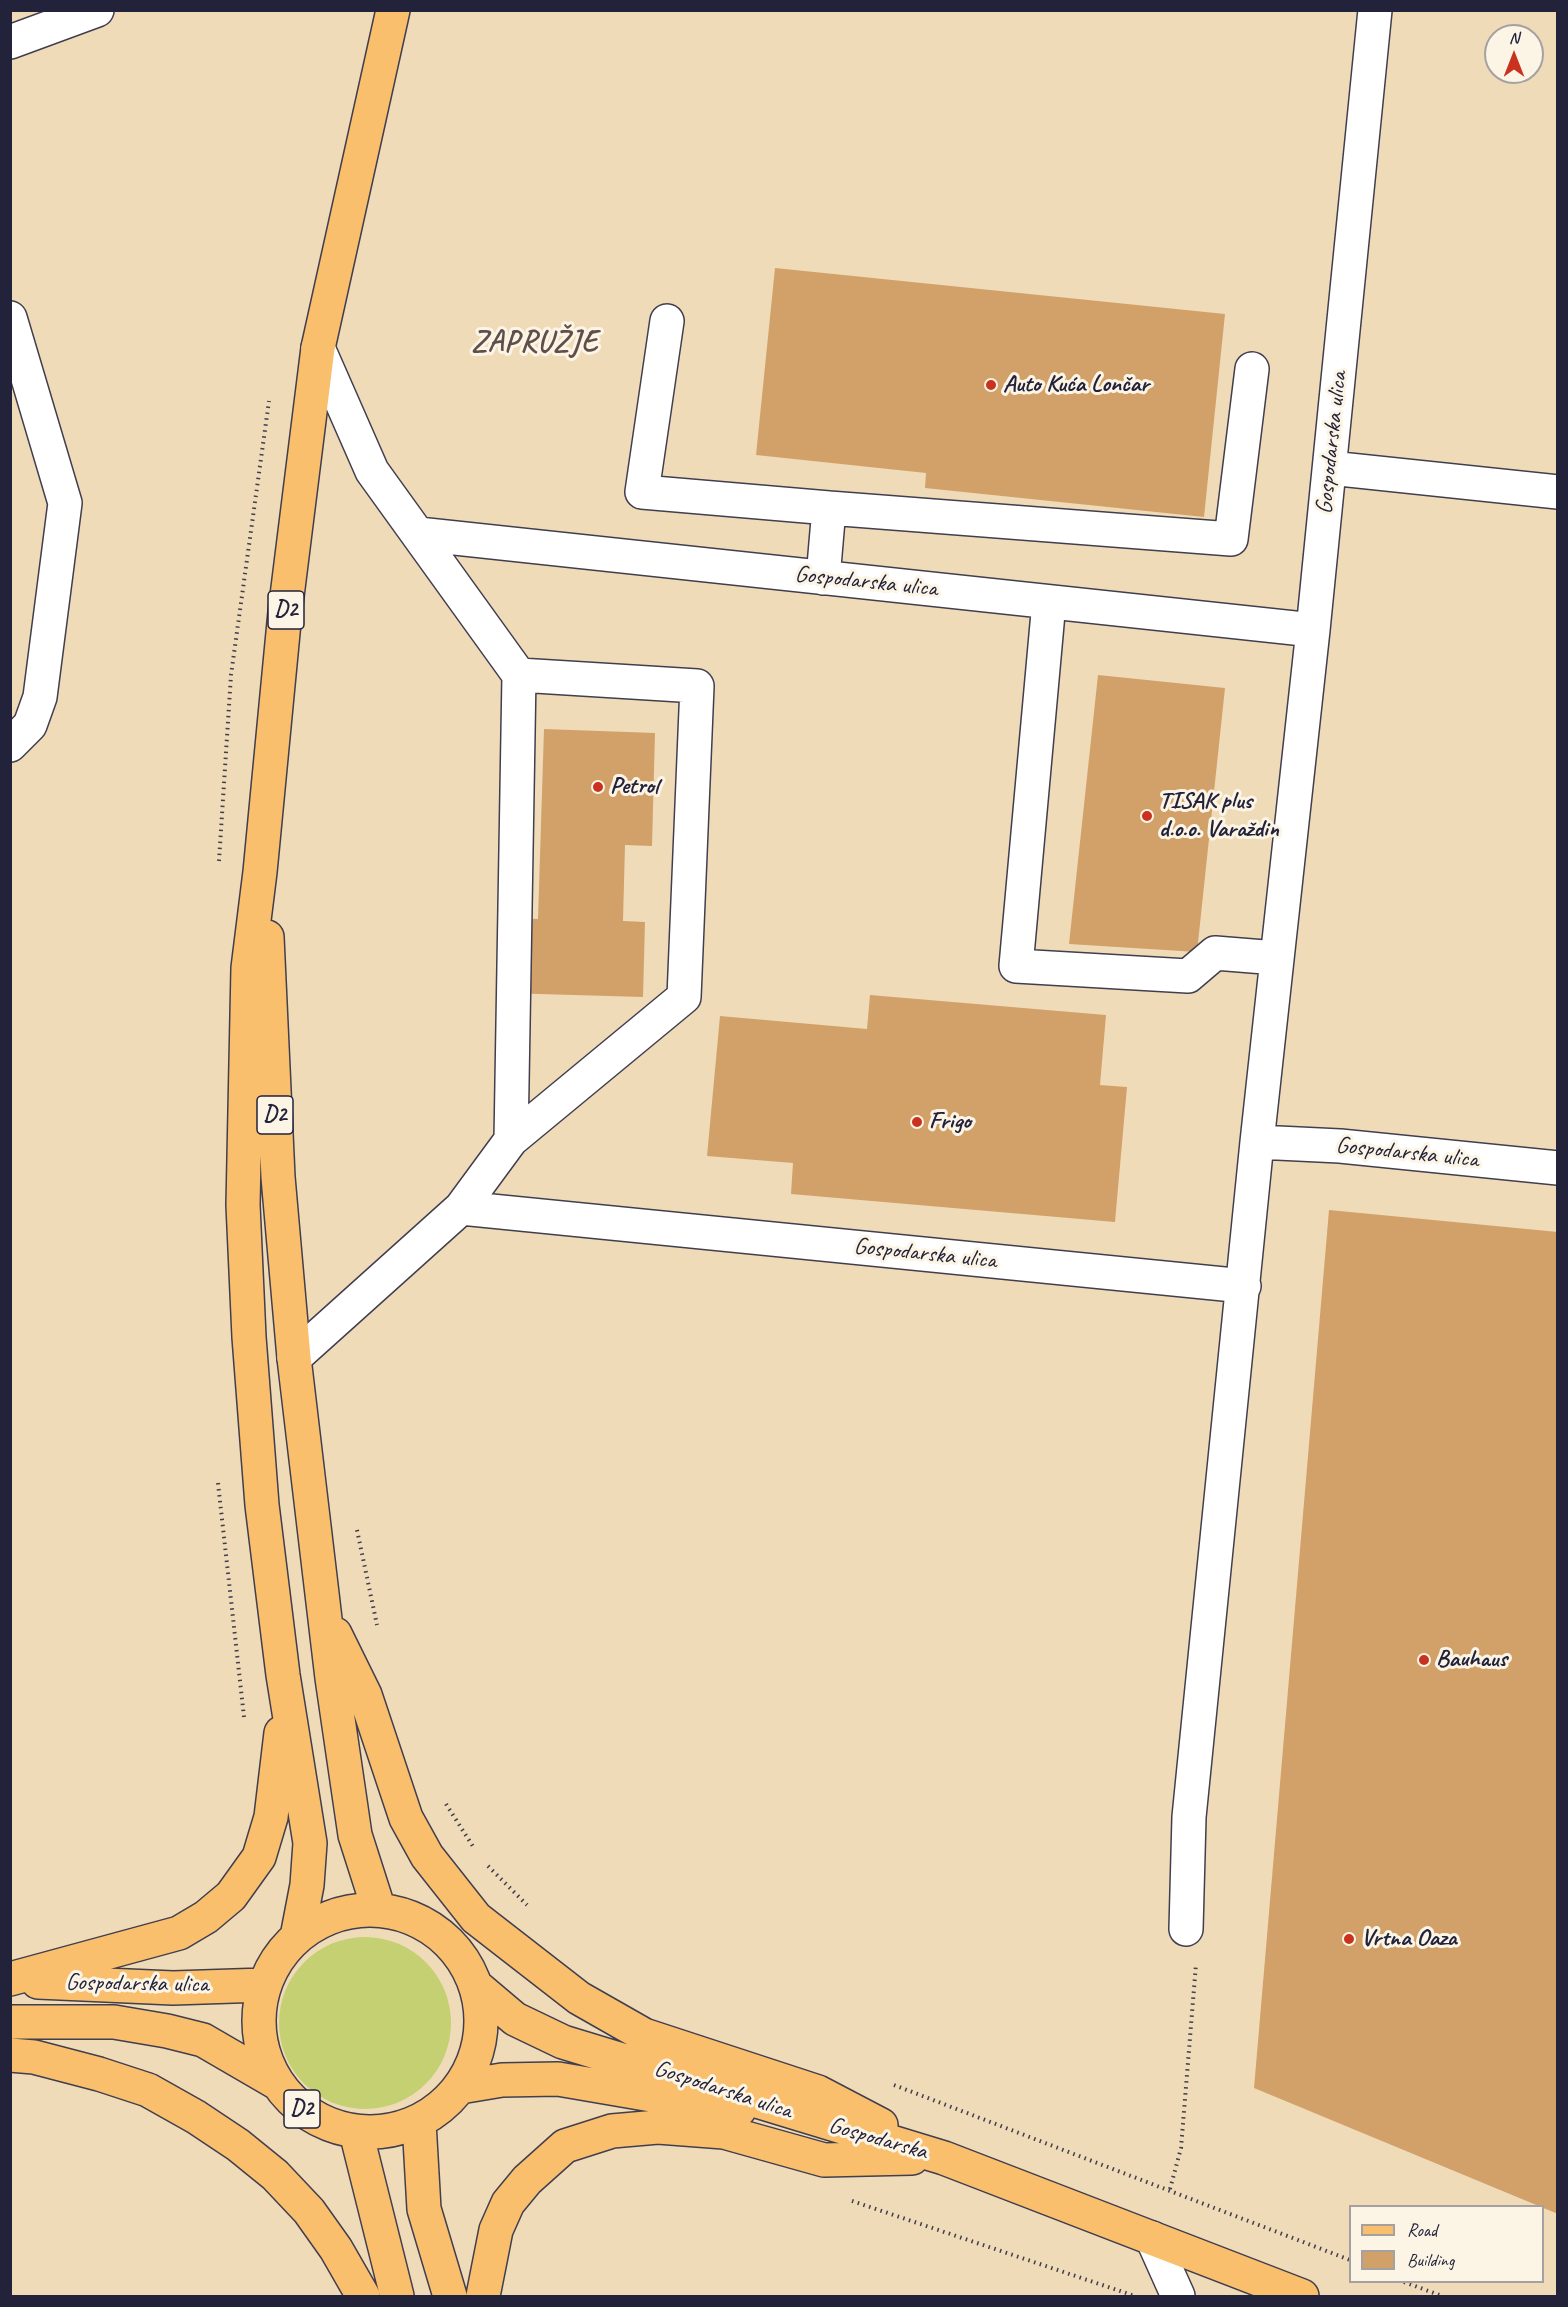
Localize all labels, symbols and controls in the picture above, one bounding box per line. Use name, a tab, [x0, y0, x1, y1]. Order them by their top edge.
north arrow	[1484, 24, 1544, 84]
text: N	[1509, 28, 1519, 48]
district label: ZAPRUŽJE	[472, 325, 598, 361]
street label: Gospodarska ulica	[1310, 370, 1354, 516]
place label: Auto Kuća Lončar	[1003, 371, 1149, 399]
marker: Auto Kuća Lončar	[984, 378, 998, 392]
street label: Gospodarska ulica	[793, 560, 939, 604]
road number: D2	[268, 591, 304, 629]
place label: Petrol	[610, 773, 658, 801]
marker: Petrol	[591, 780, 605, 794]
place label: TISAK plus d.o.o. Varaždin	[1159, 788, 1279, 844]
marker: TISAK plus d.o.o. Varaždin	[1140, 809, 1154, 823]
road number: D2	[257, 1096, 293, 1134]
place label: Frigo	[929, 1108, 971, 1136]
marker: Frigo	[910, 1115, 924, 1129]
street label: Gospodarska ulica	[1334, 1131, 1480, 1175]
street label: Gospodarska ulica	[852, 1232, 998, 1276]
place label: Bauhaus	[1436, 1646, 1507, 1674]
marker: Bauhaus	[1417, 1653, 1431, 1667]
place label: Vrtna Oaza	[1361, 1925, 1457, 1953]
marker: Vrtna Oaza	[1342, 1932, 1356, 1946]
street label: Gospodarska ulica	[65, 1968, 209, 2000]
street label: Gospodarska ulica	[651, 2054, 795, 2126]
road number: D2	[284, 2090, 320, 2128]
street label: Gospodarska	[825, 2111, 931, 2167]
legend	[1349, 2205, 1544, 2283]
text: Road	[1407, 2219, 1437, 2241]
text: Building	[1407, 2249, 1454, 2271]

